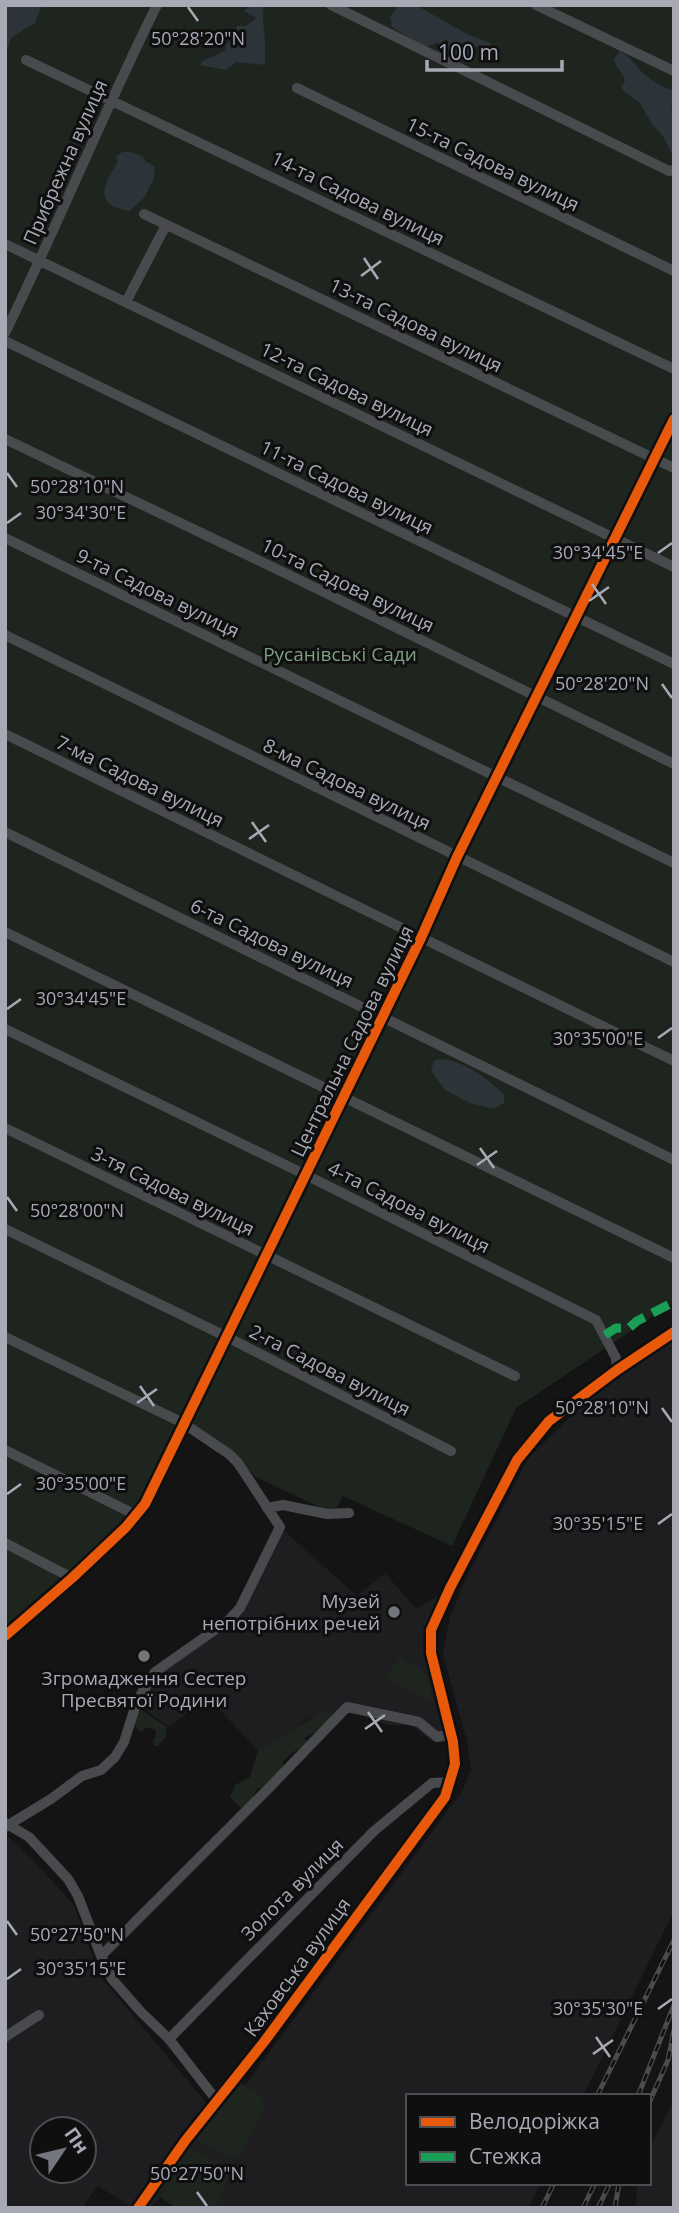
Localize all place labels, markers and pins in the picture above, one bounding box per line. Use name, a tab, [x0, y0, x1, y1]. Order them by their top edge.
place label: Музей непотрібних речей	[202, 1588, 380, 1636]
marker: Музей непотрібних речей	[386, 1604, 402, 1620]
marker: Згромадження Сестер Пресвятої Родини	[136, 1648, 152, 1664]
place label: Згромадження Сестер Пресвятої Родини	[42, 1665, 246, 1713]

